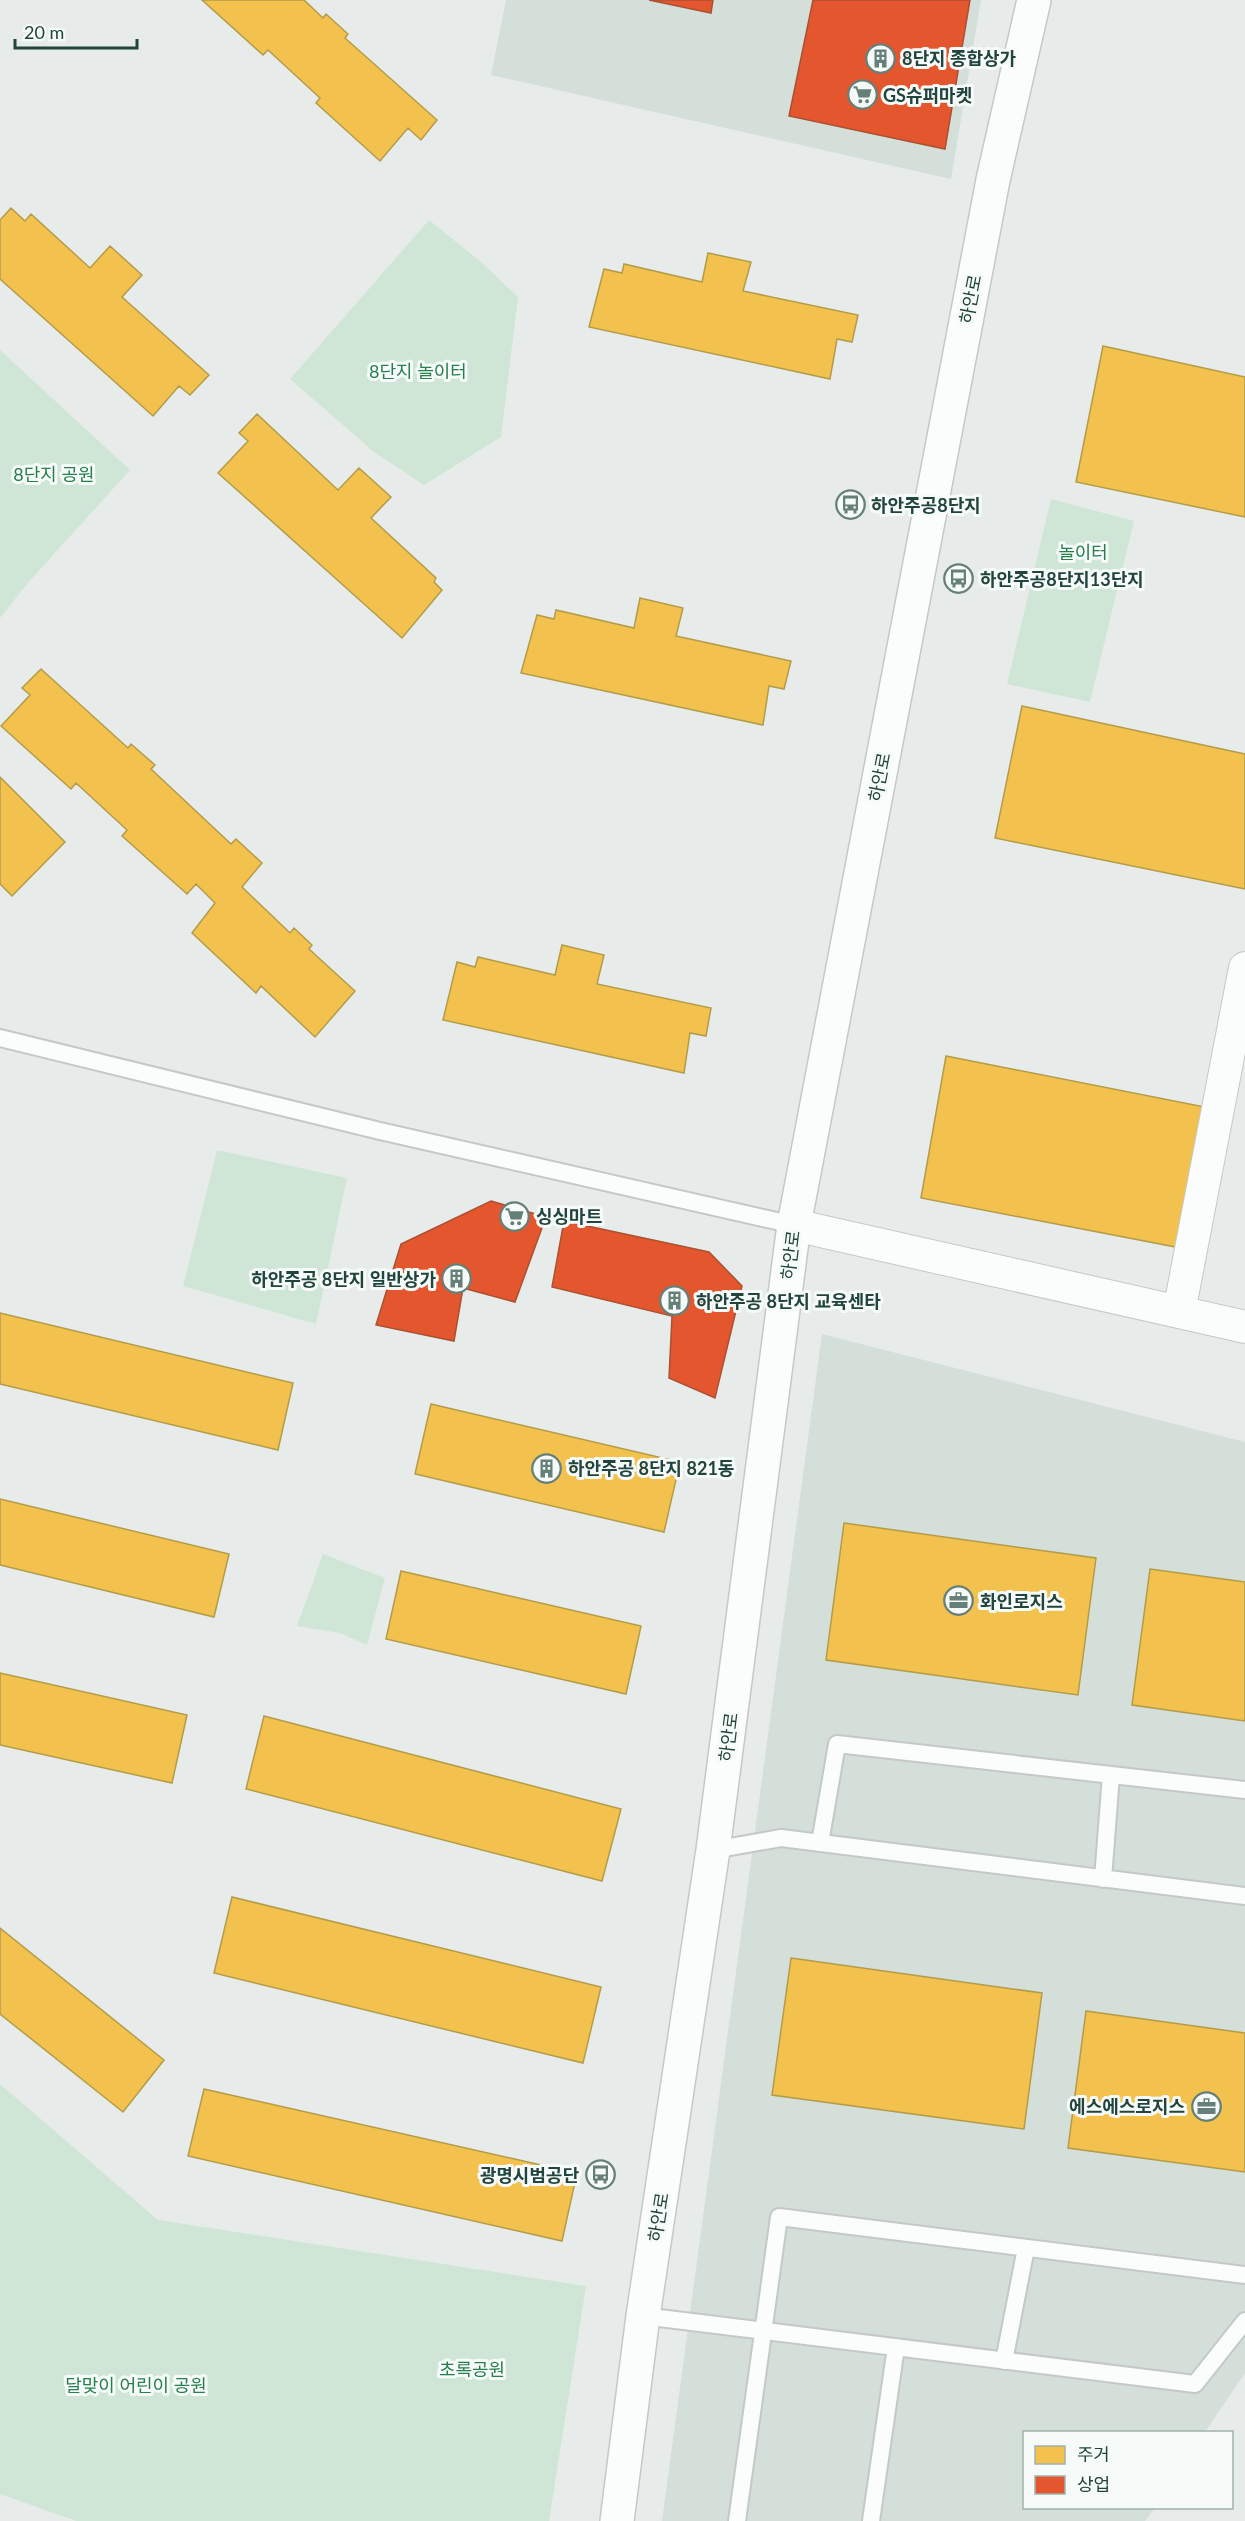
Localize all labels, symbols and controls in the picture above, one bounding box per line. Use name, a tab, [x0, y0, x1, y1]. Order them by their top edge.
scale bar	[15, 12, 136, 50]
text: 20 m	[24, 21, 64, 43]
building icon: 8단지 종합상가	[865, 42, 897, 74]
place label: 8단지 종합상가	[902, 47, 1017, 69]
supermarket icon: GS슈퍼마켓	[846, 79, 878, 111]
place label: GS슈퍼마켓	[883, 84, 972, 106]
street label: 하안로	[954, 273, 986, 325]
park label: 8단지 놀이터	[369, 360, 467, 382]
park label: 8단지 공원	[13, 463, 95, 485]
bus stop icon: 하안주공8단지	[834, 489, 866, 521]
place label: 하안주공8단지	[871, 494, 981, 516]
park label: 놀이터	[1058, 541, 1108, 563]
bus stop icon: 하안주공8단지13단지	[943, 563, 975, 595]
place label: 하안주공8단지13단지	[980, 568, 1144, 590]
street label: 하안로	[863, 751, 895, 803]
supermarket icon: 싱싱마트	[499, 1200, 531, 1232]
place label: 싱싱마트	[536, 1205, 602, 1227]
street label: 하안로	[776, 1229, 804, 1281]
building icon: 하안주공 8단지 일반상가	[441, 1263, 473, 1295]
place label: 하안주공 8단지 일반상가	[251, 1268, 436, 1290]
building icon: 하안주공 8단지 교육센타	[659, 1285, 691, 1317]
place label: 하안주공 8단지 교육센타	[696, 1290, 881, 1312]
building icon: 하안주공 8단지 821동	[531, 1452, 563, 1484]
place label: 하안주공 8단지 821동	[568, 1457, 734, 1479]
office icon: 화인로지스	[943, 1585, 975, 1617]
place label: 화인로지스	[980, 1590, 1063, 1612]
street label: 하안로	[714, 1711, 742, 1763]
office icon: 에스에스로지스	[1190, 2090, 1222, 2122]
place label: 에스에스로지스	[1069, 2095, 1185, 2117]
bus stop icon: 광명시범공단	[584, 2159, 616, 2191]
place label: 광명시범공단	[480, 2164, 579, 2186]
street label: 하안로	[643, 2191, 673, 2243]
park label: 초록공원	[439, 2358, 505, 2380]
park label: 달맞이 어린이 공원	[65, 2374, 207, 2396]
legend	[1023, 2431, 1233, 2509]
text: 주거	[1077, 2443, 1110, 2465]
text: 상업	[1077, 2473, 1110, 2495]

